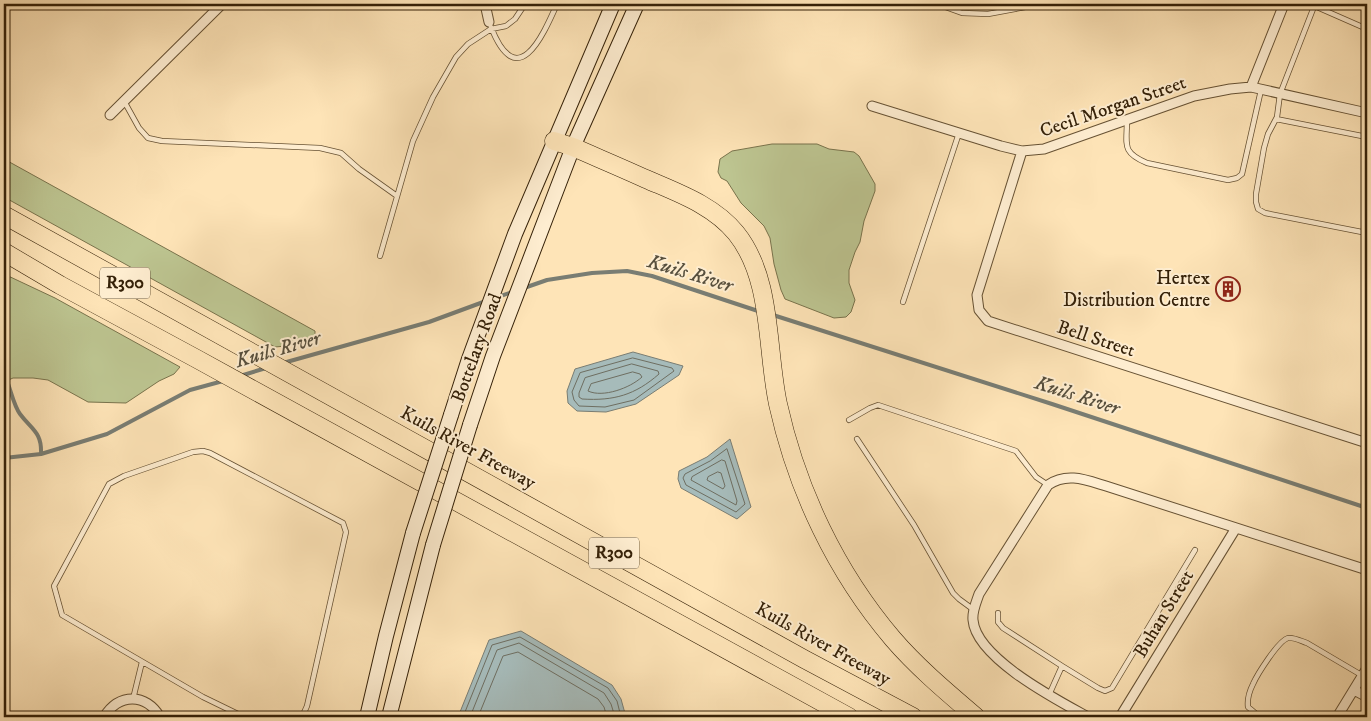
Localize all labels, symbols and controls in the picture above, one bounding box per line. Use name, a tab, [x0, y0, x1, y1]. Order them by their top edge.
street label: Cecil Morgan Street	[1037, 71, 1189, 143]
water label: Kuils River	[644, 249, 737, 299]
place label: Hertex Distribution Centre	[1063, 267, 1211, 312]
road number: R300	[100, 268, 150, 298]
building icon: Hertex Distribution Centre	[1215, 276, 1241, 302]
street label: Bottelary Road	[447, 290, 508, 406]
street label: Bell Street	[1054, 316, 1138, 362]
water label: Kuils River	[232, 325, 325, 374]
water label: Kuils River	[1031, 370, 1124, 422]
street label: Kuils River Freeway	[396, 401, 540, 495]
road number: R300	[589, 538, 639, 568]
street label: Buhan Street	[1129, 566, 1199, 662]
street label: Kuils River Freeway	[751, 597, 895, 691]

